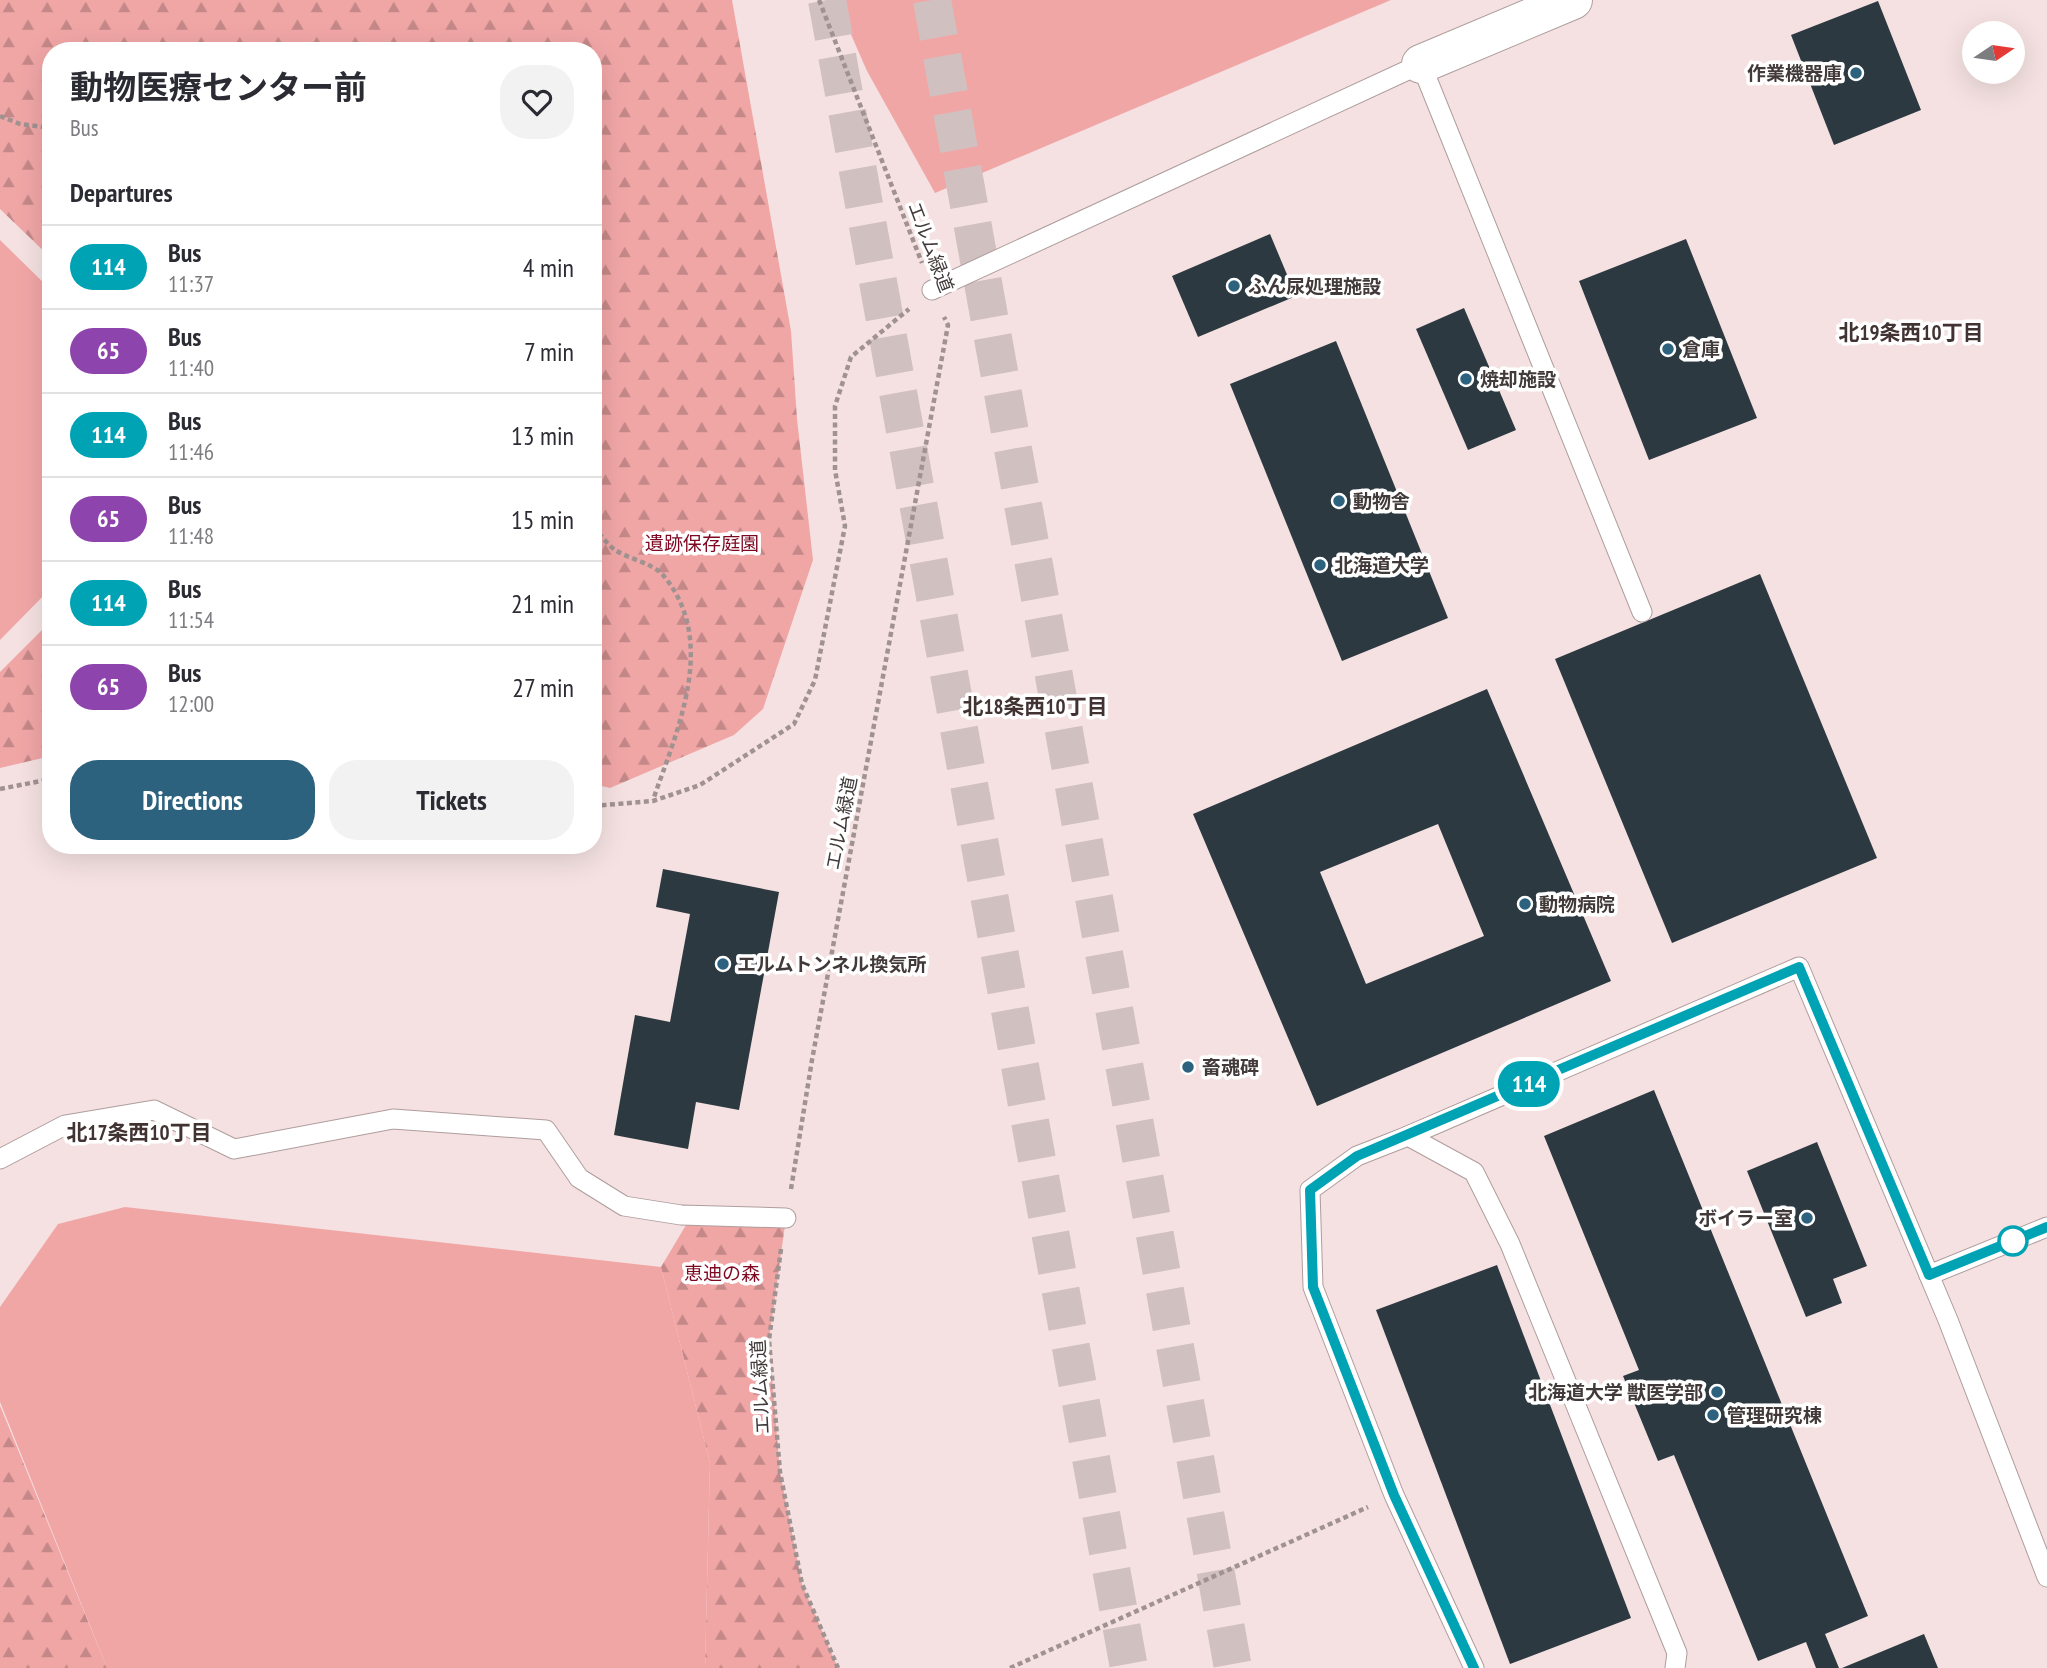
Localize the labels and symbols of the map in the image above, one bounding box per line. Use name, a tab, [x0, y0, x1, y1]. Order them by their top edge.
north arrow	[1962, 21, 2025, 84]
place label: 作業機器庫	[1747, 61, 1842, 85]
marker: 作業機器庫	[1848, 65, 1864, 81]
street label: エルム緑道	[903, 199, 959, 295]
place label: ふん尿処理施設	[1248, 274, 1381, 298]
marker: ふん尿処理施設	[1226, 278, 1242, 294]
district label: 北19条西10丁目	[1838, 319, 1984, 346]
place label: 倉庫	[1682, 337, 1720, 361]
marker: 倉庫	[1660, 341, 1676, 357]
place label: 焼却施設	[1480, 367, 1556, 391]
marker: 焼却施設	[1458, 371, 1474, 387]
place label: 動物舎	[1353, 489, 1410, 513]
marker: 動物舎	[1331, 493, 1347, 509]
park label: 遺跡保存庭園	[645, 531, 759, 555]
place label: 北海道大学	[1334, 553, 1429, 577]
marker: 北海道大学	[1312, 557, 1328, 573]
district label: 北18条西10丁目	[962, 693, 1108, 720]
street label: エルム緑道	[820, 774, 862, 872]
place label: 動物病院	[1539, 892, 1615, 916]
marker: 動物病院	[1517, 896, 1533, 912]
place label: エルムトンネル換気所	[737, 952, 926, 976]
marker: エルムトンネル換気所	[715, 956, 731, 972]
place label: 畜魂碑	[1202, 1055, 1259, 1079]
marker: 畜魂碑	[1180, 1059, 1196, 1075]
line badge: 114	[1489, 1061, 1569, 1107]
district label: 北17条西10丁目	[66, 1119, 212, 1146]
place label: ボイラー室	[1698, 1206, 1793, 1230]
marker: ボイラー室	[1799, 1210, 1815, 1226]
unlabelled marker	[1998, 1226, 2028, 1256]
park label: 恵迪の森	[684, 1261, 760, 1285]
street label: エルム緑道	[746, 1339, 774, 1435]
place label: 北海道大学 獣医学部	[1528, 1380, 1703, 1404]
marker: 北海道大学 獣医学部	[1709, 1384, 1725, 1400]
place label: 管理研究棟	[1727, 1403, 1822, 1427]
marker: 管理研究棟	[1705, 1407, 1721, 1423]

